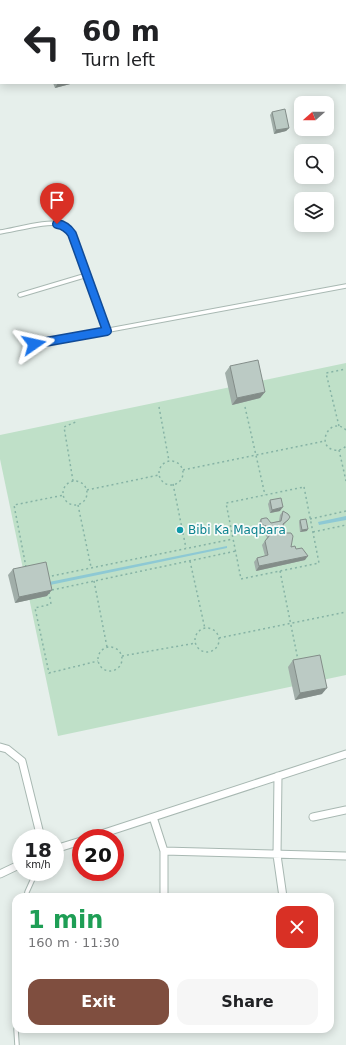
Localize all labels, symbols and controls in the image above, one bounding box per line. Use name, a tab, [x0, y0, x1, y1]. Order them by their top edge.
text: 60 m	[82, 15, 160, 48]
icon: left	[16, 16, 68, 68]
text: Turn left	[82, 49, 155, 70]
north arrow	[294, 96, 334, 136]
map controls	[294, 96, 334, 232]
button: search	[294, 144, 334, 184]
pin	[40, 183, 74, 224]
icon: arrive	[46, 189, 68, 211]
button: layers	[294, 192, 334, 232]
position arrow	[13, 323, 55, 365]
place label: Bibi Ka Maqbara	[188, 523, 286, 537]
marker: Bibi Ka Maqbara	[175, 525, 185, 535]
speed limit sign: 20	[72, 829, 124, 881]
text: 18	[24, 838, 52, 862]
text: km/h	[25, 859, 51, 870]
text: 1 min	[28, 906, 103, 934]
button: close	[276, 906, 318, 948]
text: 160 m · 11:30	[28, 935, 119, 950]
button: Exit	[28, 979, 169, 1025]
button: Share	[177, 979, 318, 1025]

